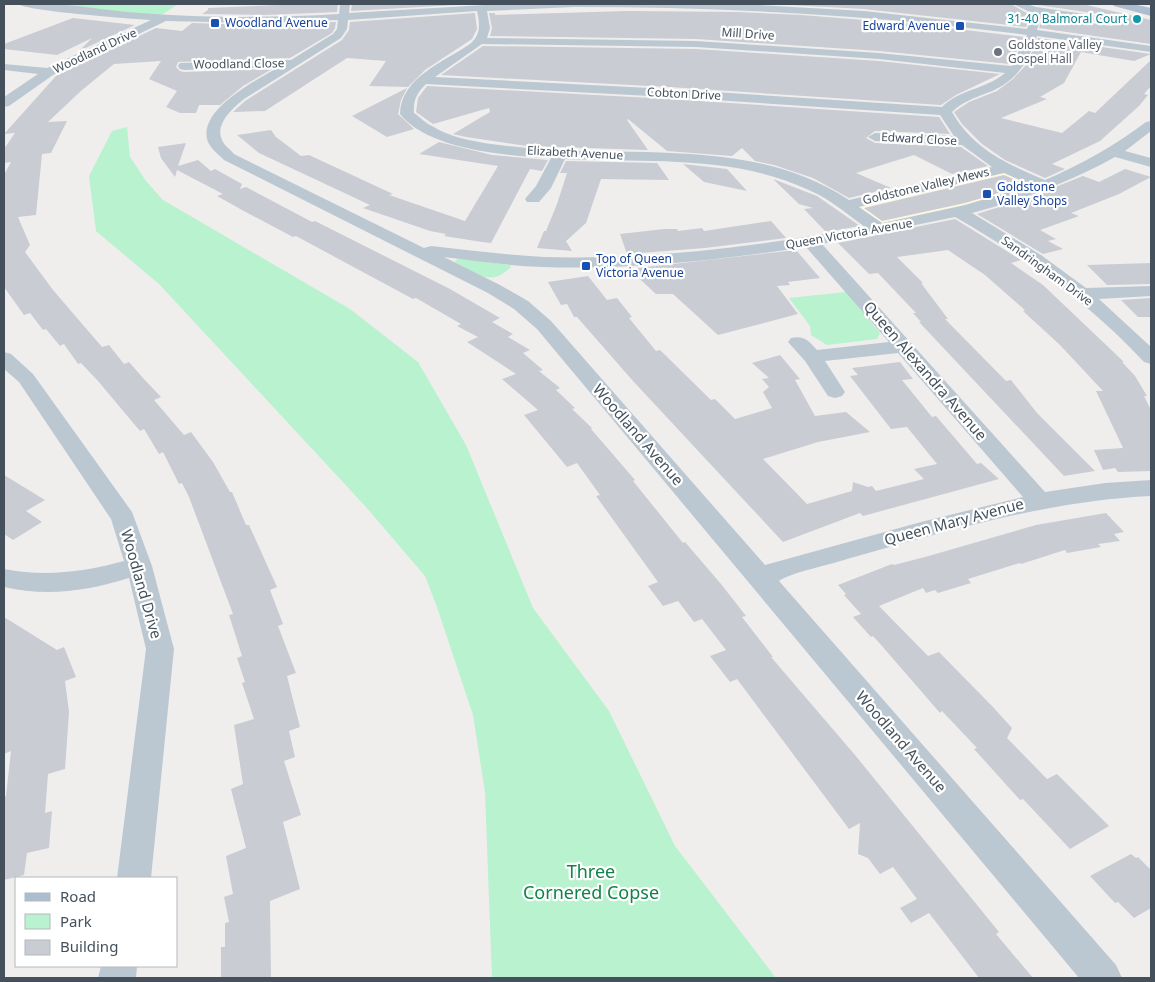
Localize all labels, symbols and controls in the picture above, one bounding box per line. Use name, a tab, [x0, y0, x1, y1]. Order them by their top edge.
place label: 31-40 Balmoral Court	[1007, 10, 1128, 27]
marker: 31-40 Balmoral Court	[1131, 13, 1143, 25]
place label: Woodland Avenue	[225, 14, 328, 31]
marker: Woodland Avenue	[209, 17, 221, 29]
place label: Edward Avenue	[862, 17, 950, 34]
marker: Edward Avenue	[954, 20, 966, 32]
street label: Mill Drive	[721, 23, 775, 44]
street label: Woodland Drive	[50, 24, 139, 77]
place label: Goldstone Valley Gospel Hall	[1008, 36, 1103, 67]
marker: Goldstone Valley Gospel Hall	[992, 46, 1004, 58]
street label: Woodland Close	[193, 54, 285, 73]
street label: Cobton Drive	[647, 83, 722, 104]
street label: Edward Close	[881, 128, 958, 149]
street label: Elizabeth Avenue	[526, 141, 624, 164]
street label: Goldstone Valley Mews	[861, 163, 991, 208]
place label: Goldstone Valley Shops	[997, 178, 1067, 209]
marker: Goldstone Valley Shops	[981, 188, 993, 200]
street label: Queen Victoria Avenue	[784, 214, 914, 253]
street label: Sandringham Drive	[998, 232, 1097, 310]
place label: Top of Queen Victoria Avenue	[596, 250, 684, 281]
marker: Top of Queen Victoria Avenue	[580, 260, 592, 272]
street label: Queen Alexandra Avenue	[860, 296, 992, 444]
street label: Woodland Avenue	[589, 379, 688, 489]
street label: Queen Mary Avenue	[882, 493, 1026, 549]
street label: Woodland Drive	[117, 527, 167, 641]
street label: Woodland Avenue	[852, 686, 951, 796]
park label: Three Cornered Copse	[523, 859, 659, 904]
legend	[15, 877, 178, 967]
text: Road	[60, 886, 96, 906]
text: Park	[60, 911, 92, 931]
text: Building	[60, 936, 118, 956]

